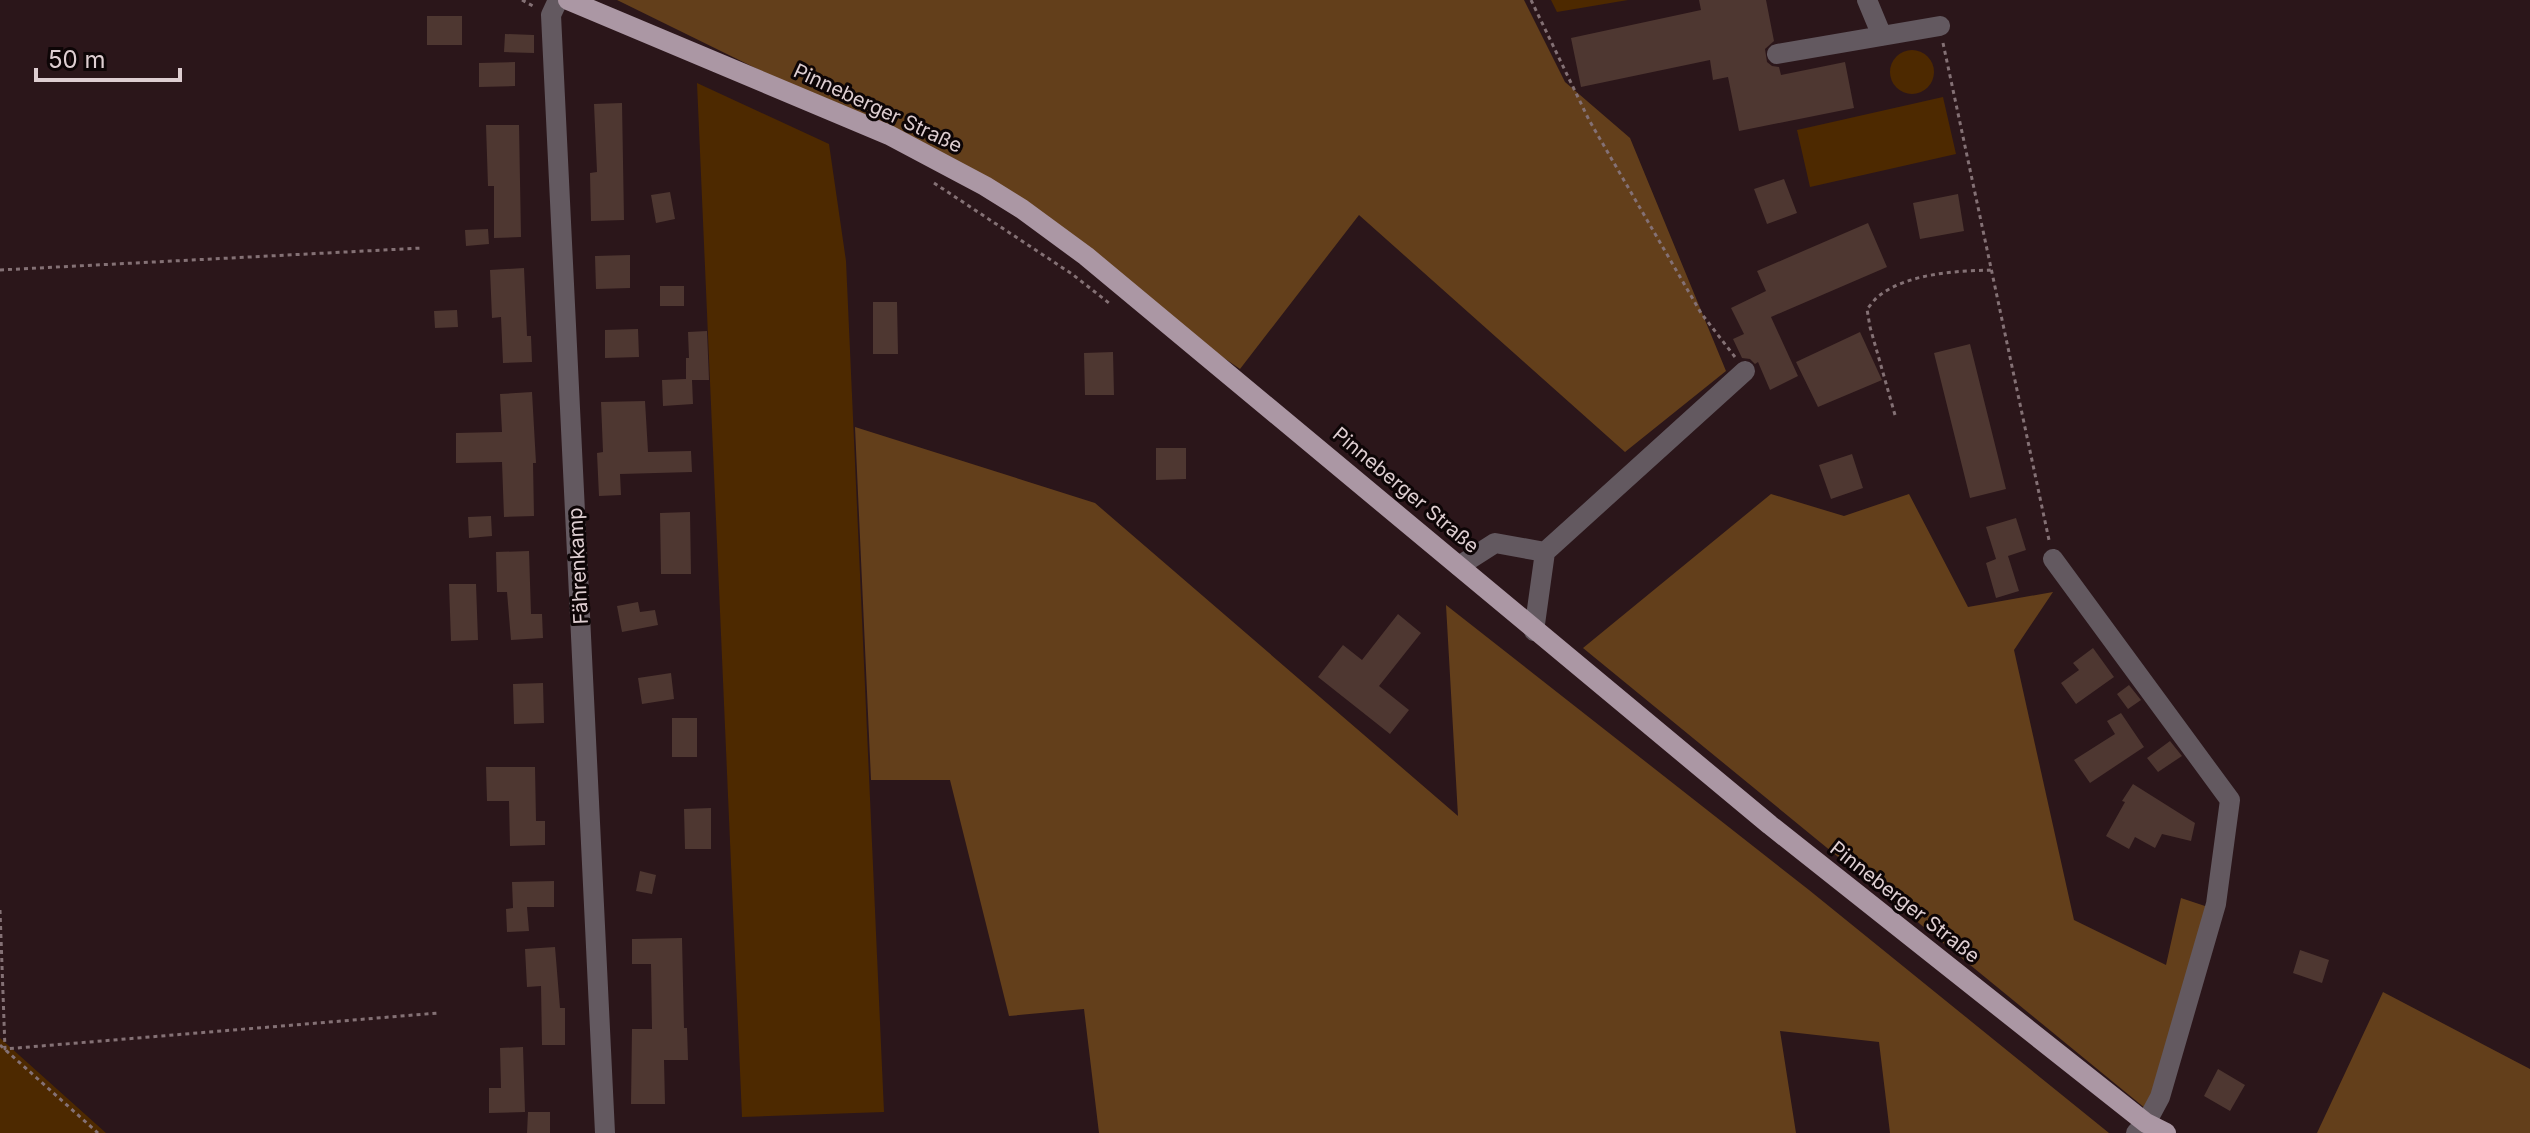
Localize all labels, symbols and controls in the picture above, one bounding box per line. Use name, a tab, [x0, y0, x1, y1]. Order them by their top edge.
scale bar	[36, 32, 180, 82]
text: 50 m	[48, 45, 106, 74]
street label: Pinneberger Straße	[790, 58, 966, 158]
street label: Pinneberger Straße	[1328, 422, 1484, 558]
street label: Fährenkamp	[563, 507, 593, 625]
street label: Pinneberger Straße	[1825, 836, 1985, 968]

